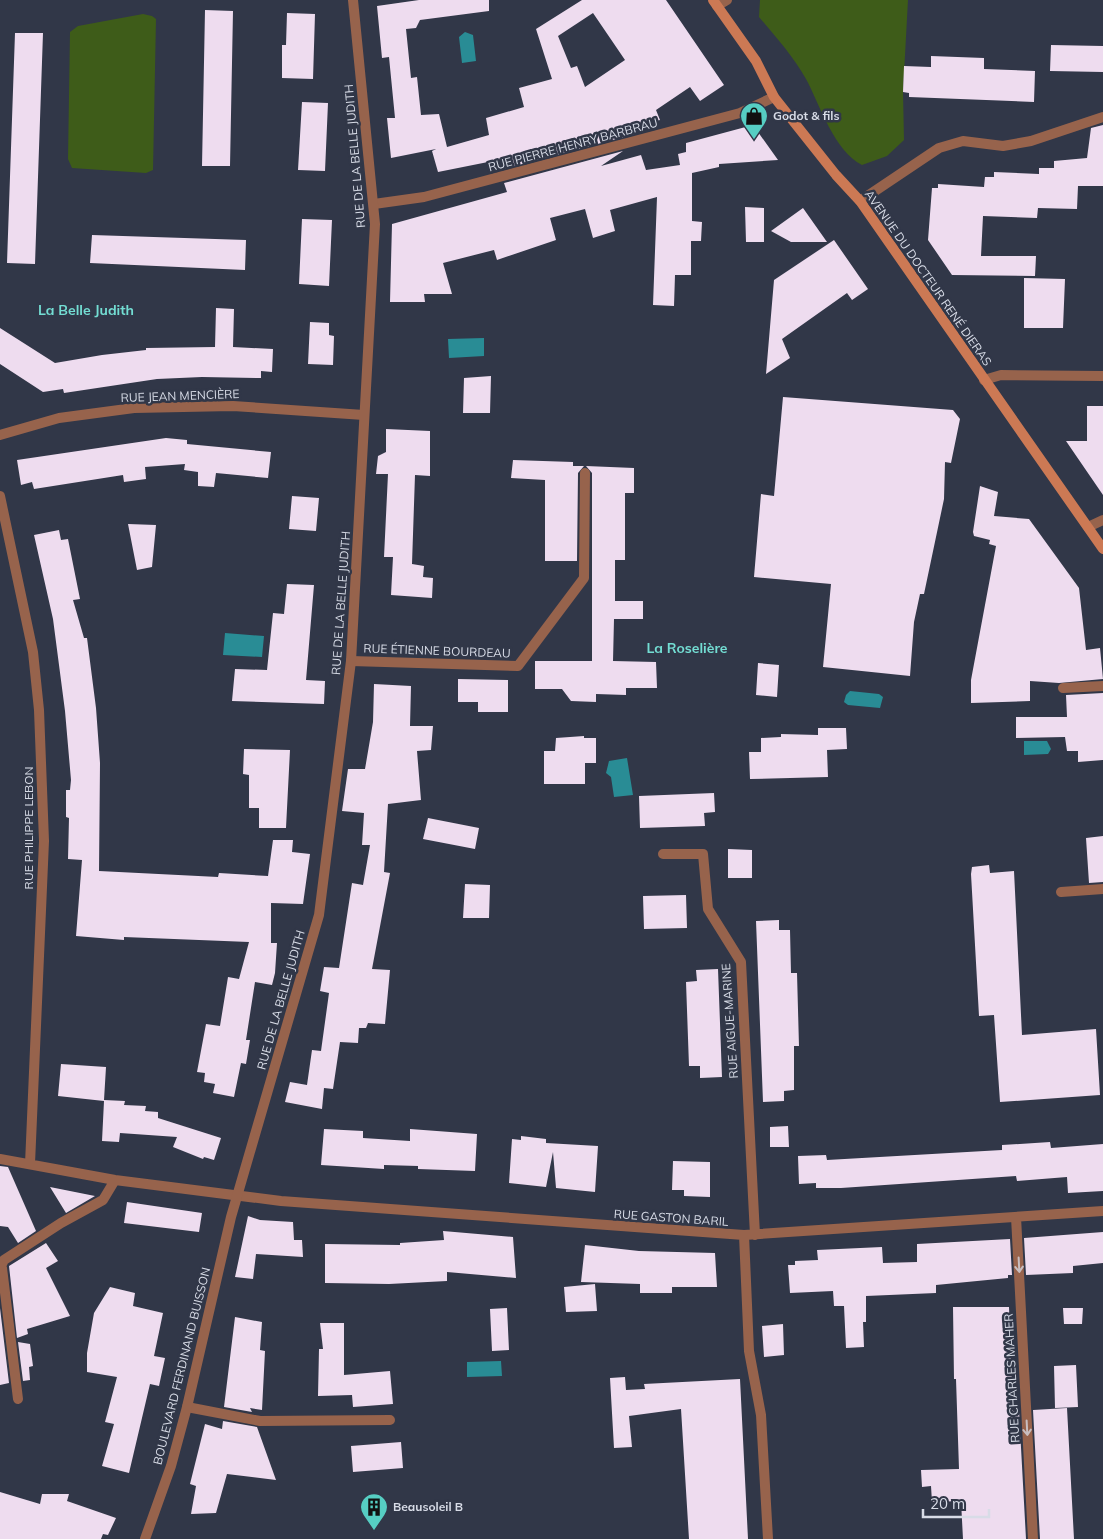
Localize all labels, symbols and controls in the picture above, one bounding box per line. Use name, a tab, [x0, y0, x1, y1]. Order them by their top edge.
street label: RUE DE LA BELLE JUDITH	[341, 83, 368, 229]
shop icon: Godot & fils	[739, 101, 769, 140]
place label: Godot & fils	[773, 108, 840, 123]
street label: RUE PIERRE HENRY BARBRAU	[486, 115, 659, 174]
street label: AVENUE DU DOCTEUR RENÉ DIERAS	[862, 187, 995, 369]
district label: La Belle Judith	[38, 301, 134, 319]
street label: RUE JEAN MENCIÈRE	[120, 386, 240, 405]
street label: RUE DE LA BELLE JUDITH	[328, 530, 353, 675]
district label: La Roselière	[646, 639, 728, 657]
street label: RUE ÉTIENNE BOURDEAU	[363, 640, 511, 661]
street label: RUE PHILIPPE LEBON	[21, 767, 36, 889]
street label: RUE DE LA BELLE JUDITH	[253, 928, 308, 1071]
street label: RUE AIGUE-MARINE	[718, 963, 741, 1079]
street label: RUE GASTON BARIL	[613, 1206, 729, 1229]
one-way arrow	[1014, 1257, 1023, 1273]
street label: BOULEVARD FERDINAND BUISSON	[150, 1266, 213, 1466]
street label: RUE CHARLES MAHER	[1001, 1313, 1022, 1443]
one-way arrow	[1022, 1419, 1031, 1435]
scale bar	[923, 1486, 989, 1518]
building icon: Beausoleil B	[359, 1492, 389, 1531]
text: 20 m	[930, 1494, 965, 1513]
place label: Beausoleil B	[393, 1499, 463, 1514]

